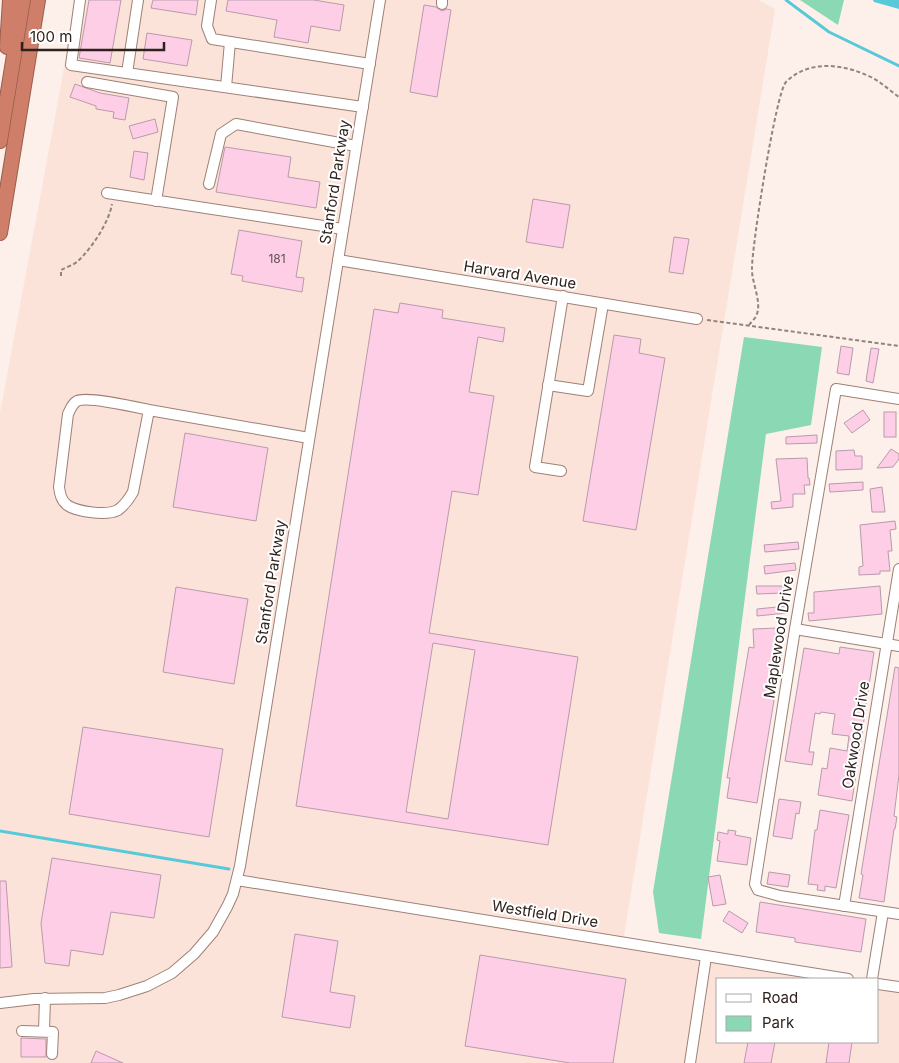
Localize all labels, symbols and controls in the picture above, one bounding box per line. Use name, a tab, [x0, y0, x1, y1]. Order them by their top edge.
scale bar	[22, 20, 165, 52]
text: 100 m	[30, 27, 72, 46]
street label: Stanford Parkway	[315, 118, 354, 246]
house number: 181	[268, 251, 286, 266]
street label: Harvard Avenue	[462, 256, 578, 293]
street label: Stanford Parkway	[251, 518, 290, 646]
street label: Maplewood Drive	[759, 574, 798, 700]
street label: Oakwood Drive	[838, 680, 873, 790]
street label: Westfield Drive	[491, 896, 600, 931]
legend	[716, 978, 879, 1043]
text: Road	[762, 988, 798, 1007]
text: Park	[762, 1013, 795, 1032]

